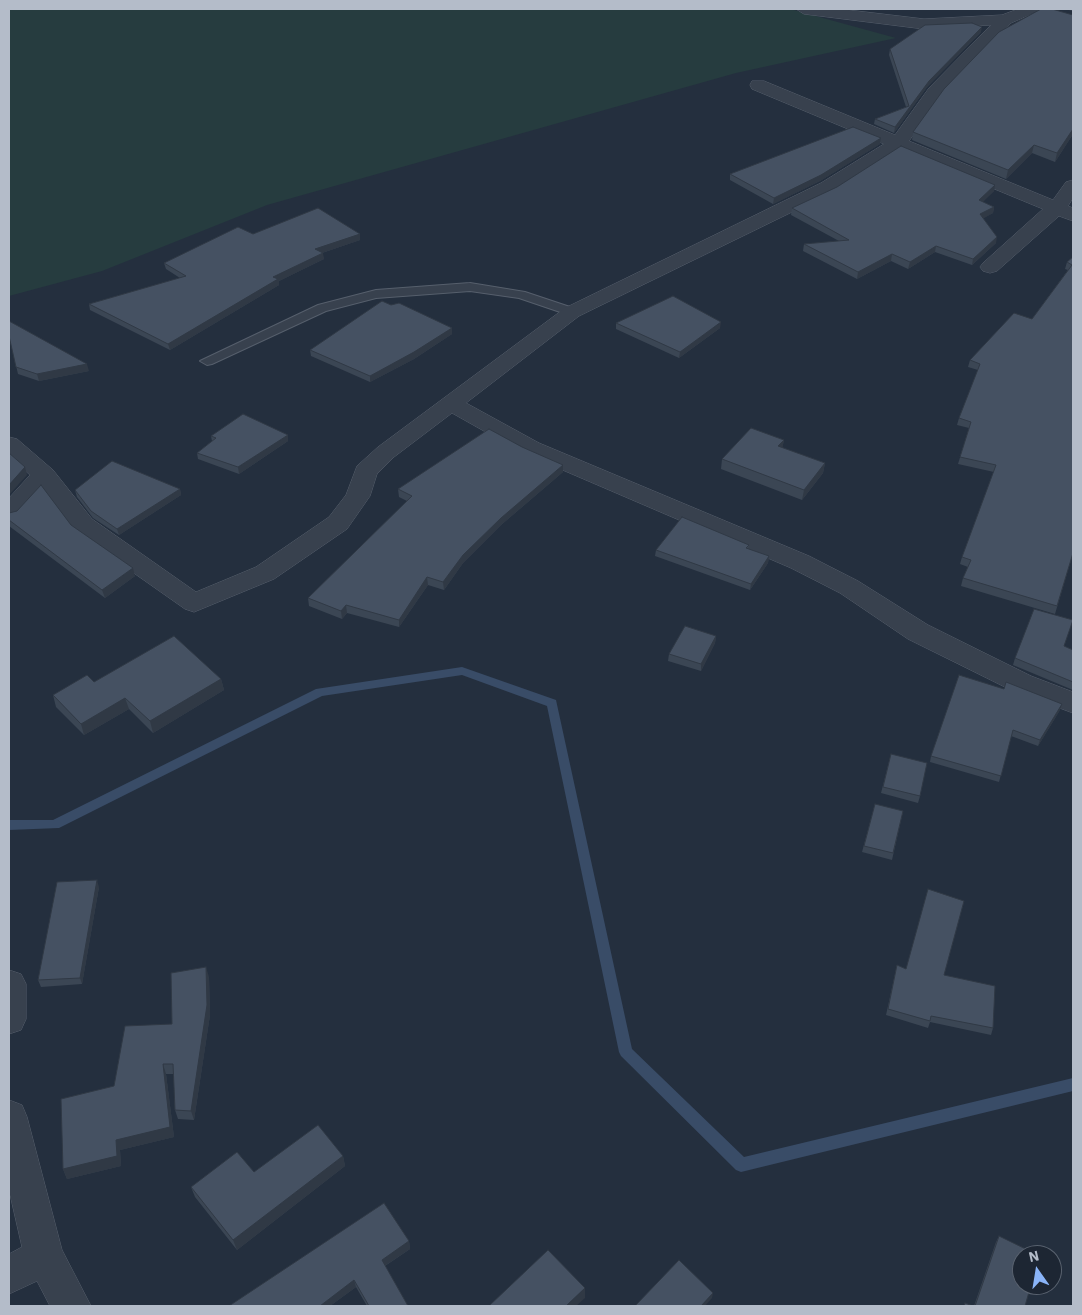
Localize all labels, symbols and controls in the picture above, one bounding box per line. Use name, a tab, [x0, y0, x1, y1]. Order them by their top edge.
north arrow	[1012, 1245, 1062, 1295]
text: N	[1027, 1246, 1041, 1266]

